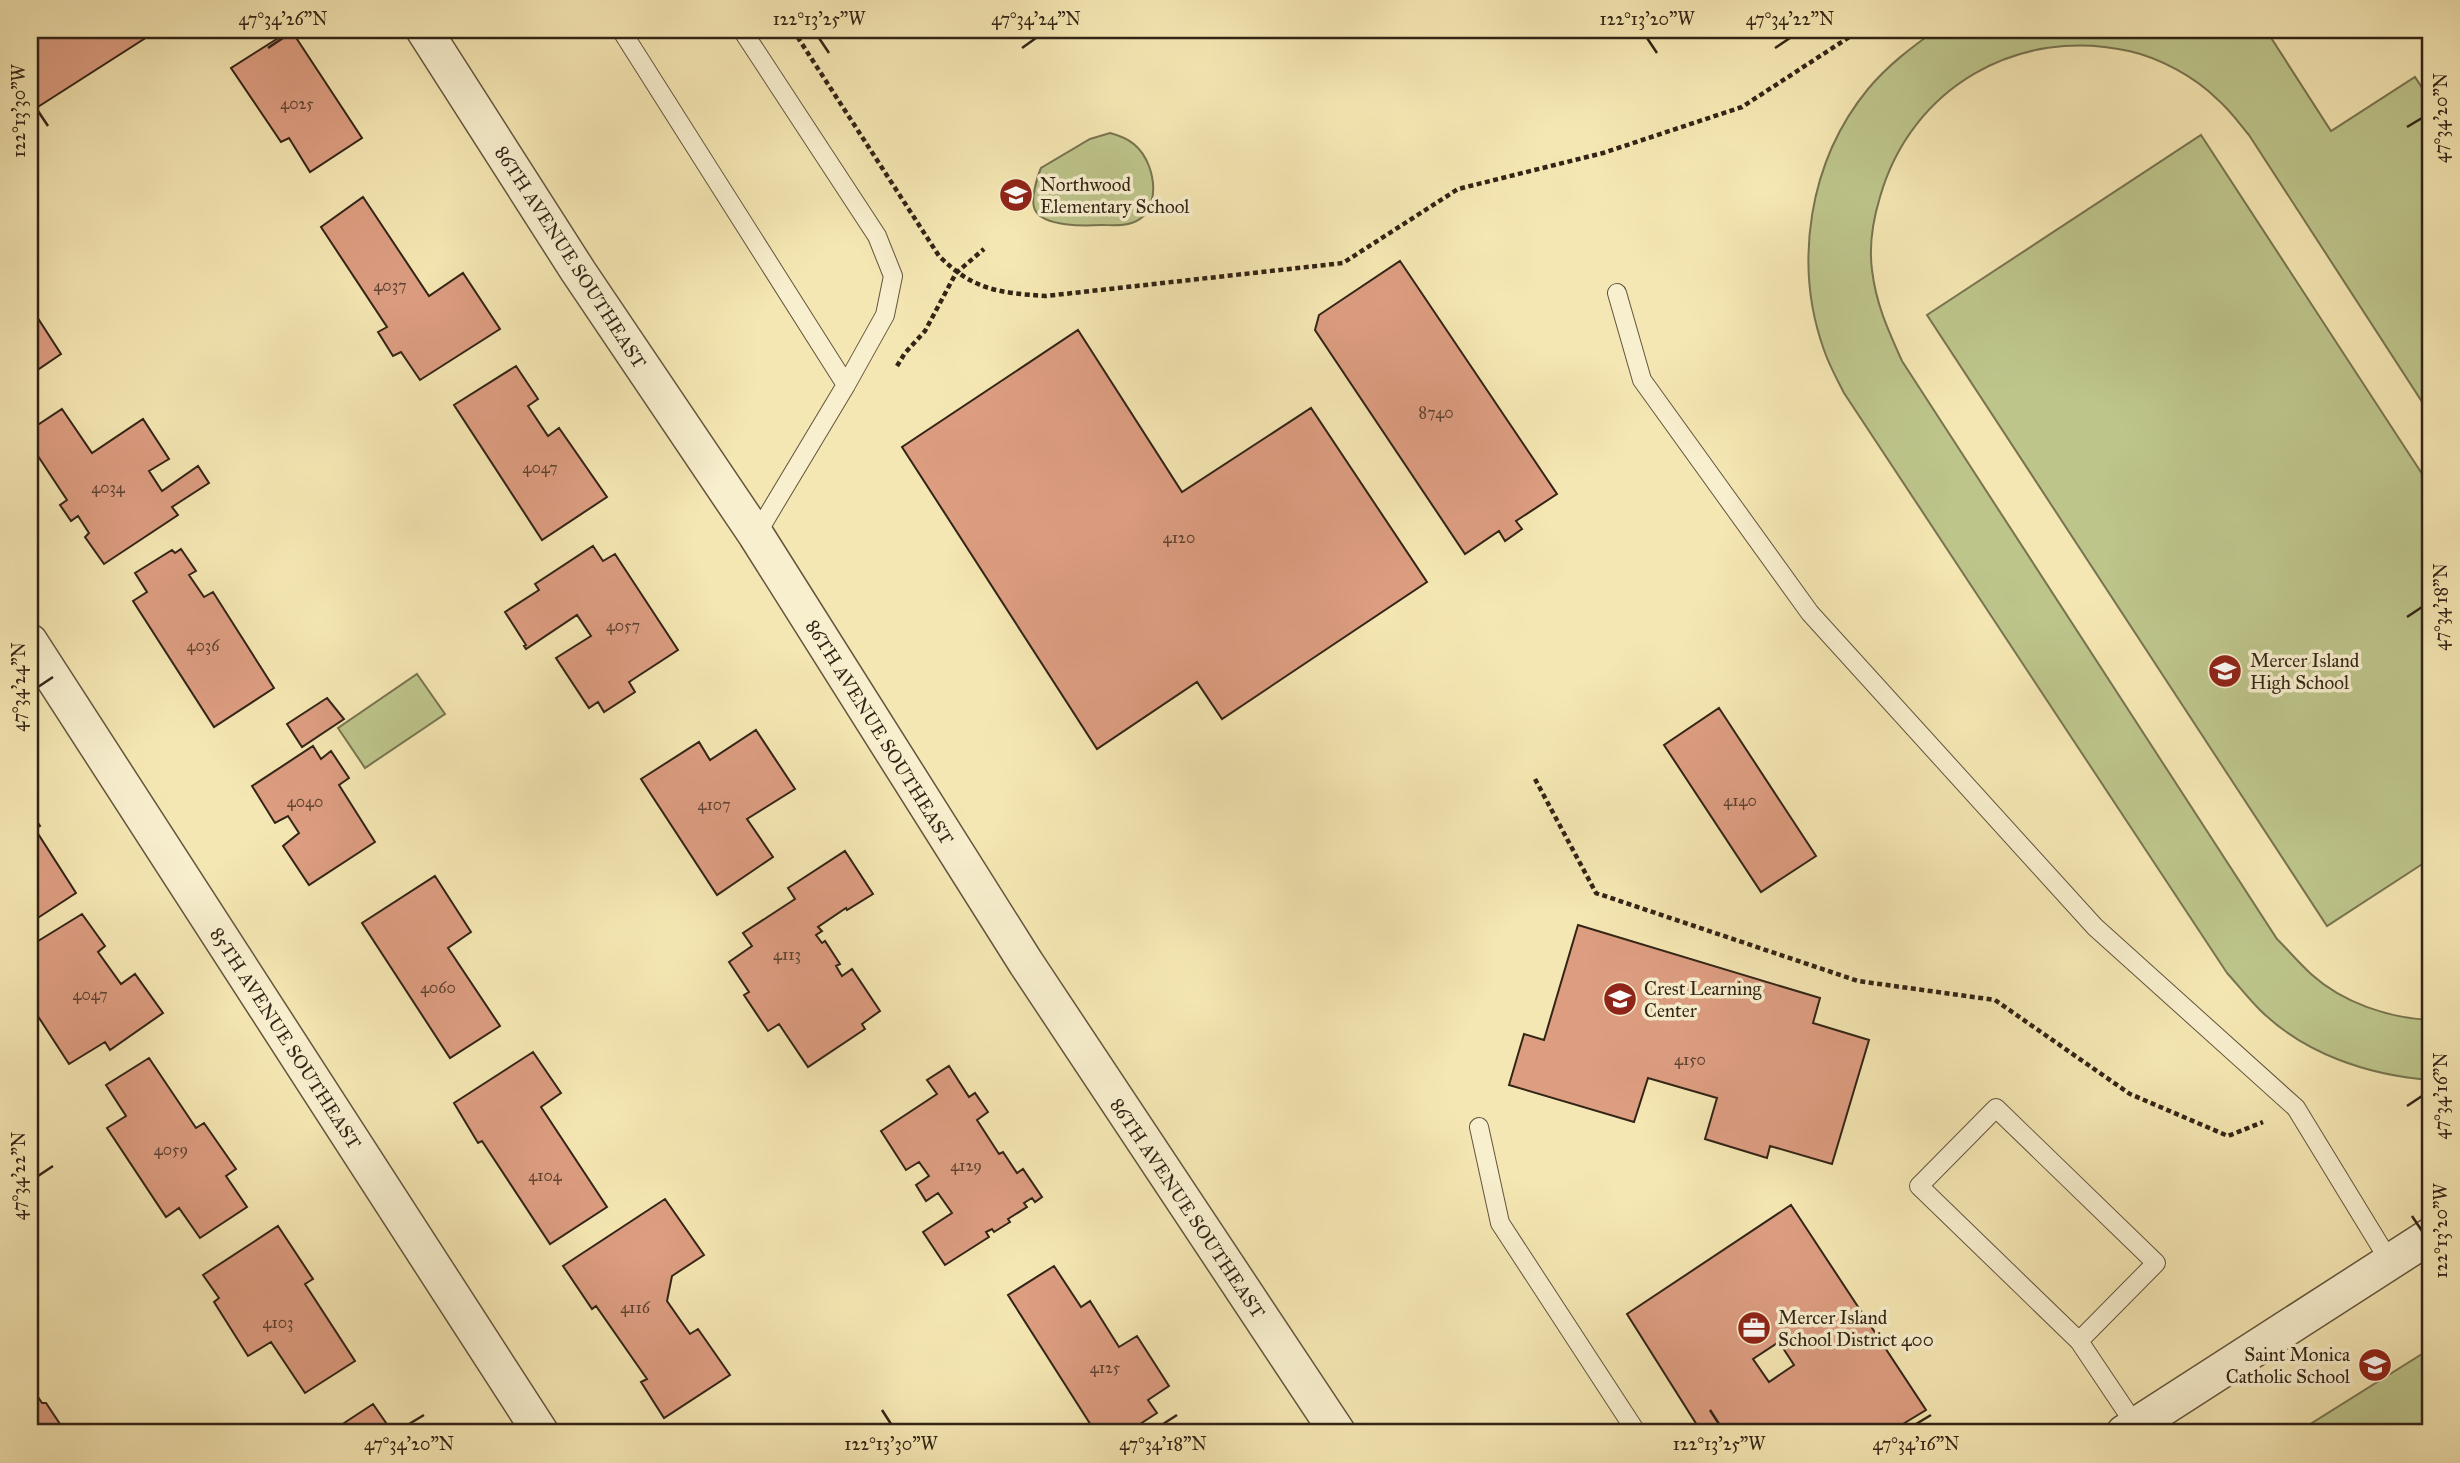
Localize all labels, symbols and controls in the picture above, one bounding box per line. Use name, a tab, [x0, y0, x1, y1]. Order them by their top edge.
text: 47°34'26"N	[239, 8, 327, 30]
text: 122°13'25"W	[773, 8, 866, 30]
text: 47°34'24"N	[991, 8, 1081, 30]
text: 122°13'20"W	[1600, 8, 1695, 30]
text: 47°34'22"N	[1746, 8, 1834, 30]
text: 122°13'30"W	[8, 63, 30, 158]
text: 47°34'20"N	[2430, 73, 2452, 163]
house number: 4025	[280, 94, 314, 113]
street label: 86TH AVENUE SOUTHEAST	[490, 142, 651, 373]
place label: Northwood Elementary School	[1040, 173, 1190, 218]
school or university icon: Northwood Elementary School	[997, 176, 1035, 214]
house number: 4037	[373, 276, 407, 295]
house number: 8740	[1419, 403, 1453, 422]
house number: 4047	[523, 458, 557, 477]
house number: 4034	[91, 478, 126, 497]
house number: 4120	[1163, 528, 1195, 547]
text: 47°34'18"N	[2430, 563, 2452, 651]
house number: 4057	[606, 616, 640, 635]
street label: 86TH AVENUE SOUTHEAST	[801, 616, 958, 849]
house number: 4036	[187, 636, 220, 655]
text: 47°34'24"N	[8, 642, 30, 732]
place label: Mercer Island High School	[2250, 649, 2360, 695]
school or university icon: Mercer Island High School	[2206, 652, 2244, 690]
house number: 4140	[1723, 791, 1757, 810]
house number: 4040	[287, 792, 323, 811]
house number: 4107	[697, 795, 731, 814]
street label: 85TH AVENUE SOUTHEAST	[205, 923, 366, 1153]
house number: 4113	[773, 945, 801, 964]
place label: Crest Learning Center	[1644, 977, 1761, 1022]
house number: 4060	[420, 978, 456, 997]
school or university icon: Crest Learning Center	[1601, 980, 1639, 1018]
house number: 4047	[73, 985, 107, 1004]
house number: 4150	[1674, 1050, 1706, 1069]
text: 47°34'16"N	[2430, 1052, 2452, 1140]
street label: 86TH AVENUE SOUTHEAST	[1105, 1094, 1270, 1323]
text: 47°34'22"N	[8, 1132, 30, 1220]
house number: 4059	[154, 1140, 188, 1159]
house number: 4129	[950, 1156, 982, 1175]
house number: 4104	[528, 1166, 563, 1185]
text: 122°13'20"W	[2430, 1183, 2452, 1278]
house number: 4116	[620, 1298, 651, 1317]
place label: Mercer Island School District 400	[1778, 1306, 1934, 1351]
office icon: Mercer Island School District 400	[1735, 1309, 1773, 1347]
house number: 4103	[263, 1313, 293, 1332]
place label: Saint Monica Catholic School	[2226, 1343, 2351, 1388]
school or university icon: Saint Monica Catholic School	[2356, 1346, 2394, 1384]
house number: 4125	[1090, 1358, 1121, 1377]
text: 47°34'20"N	[364, 1433, 454, 1455]
text: 122°13'30"W	[844, 1433, 939, 1455]
text: 47°34'18"N	[1119, 1433, 1207, 1455]
text: 122°13'25"W	[1673, 1433, 1766, 1455]
text: 47°34'16"N	[1872, 1433, 1960, 1455]

